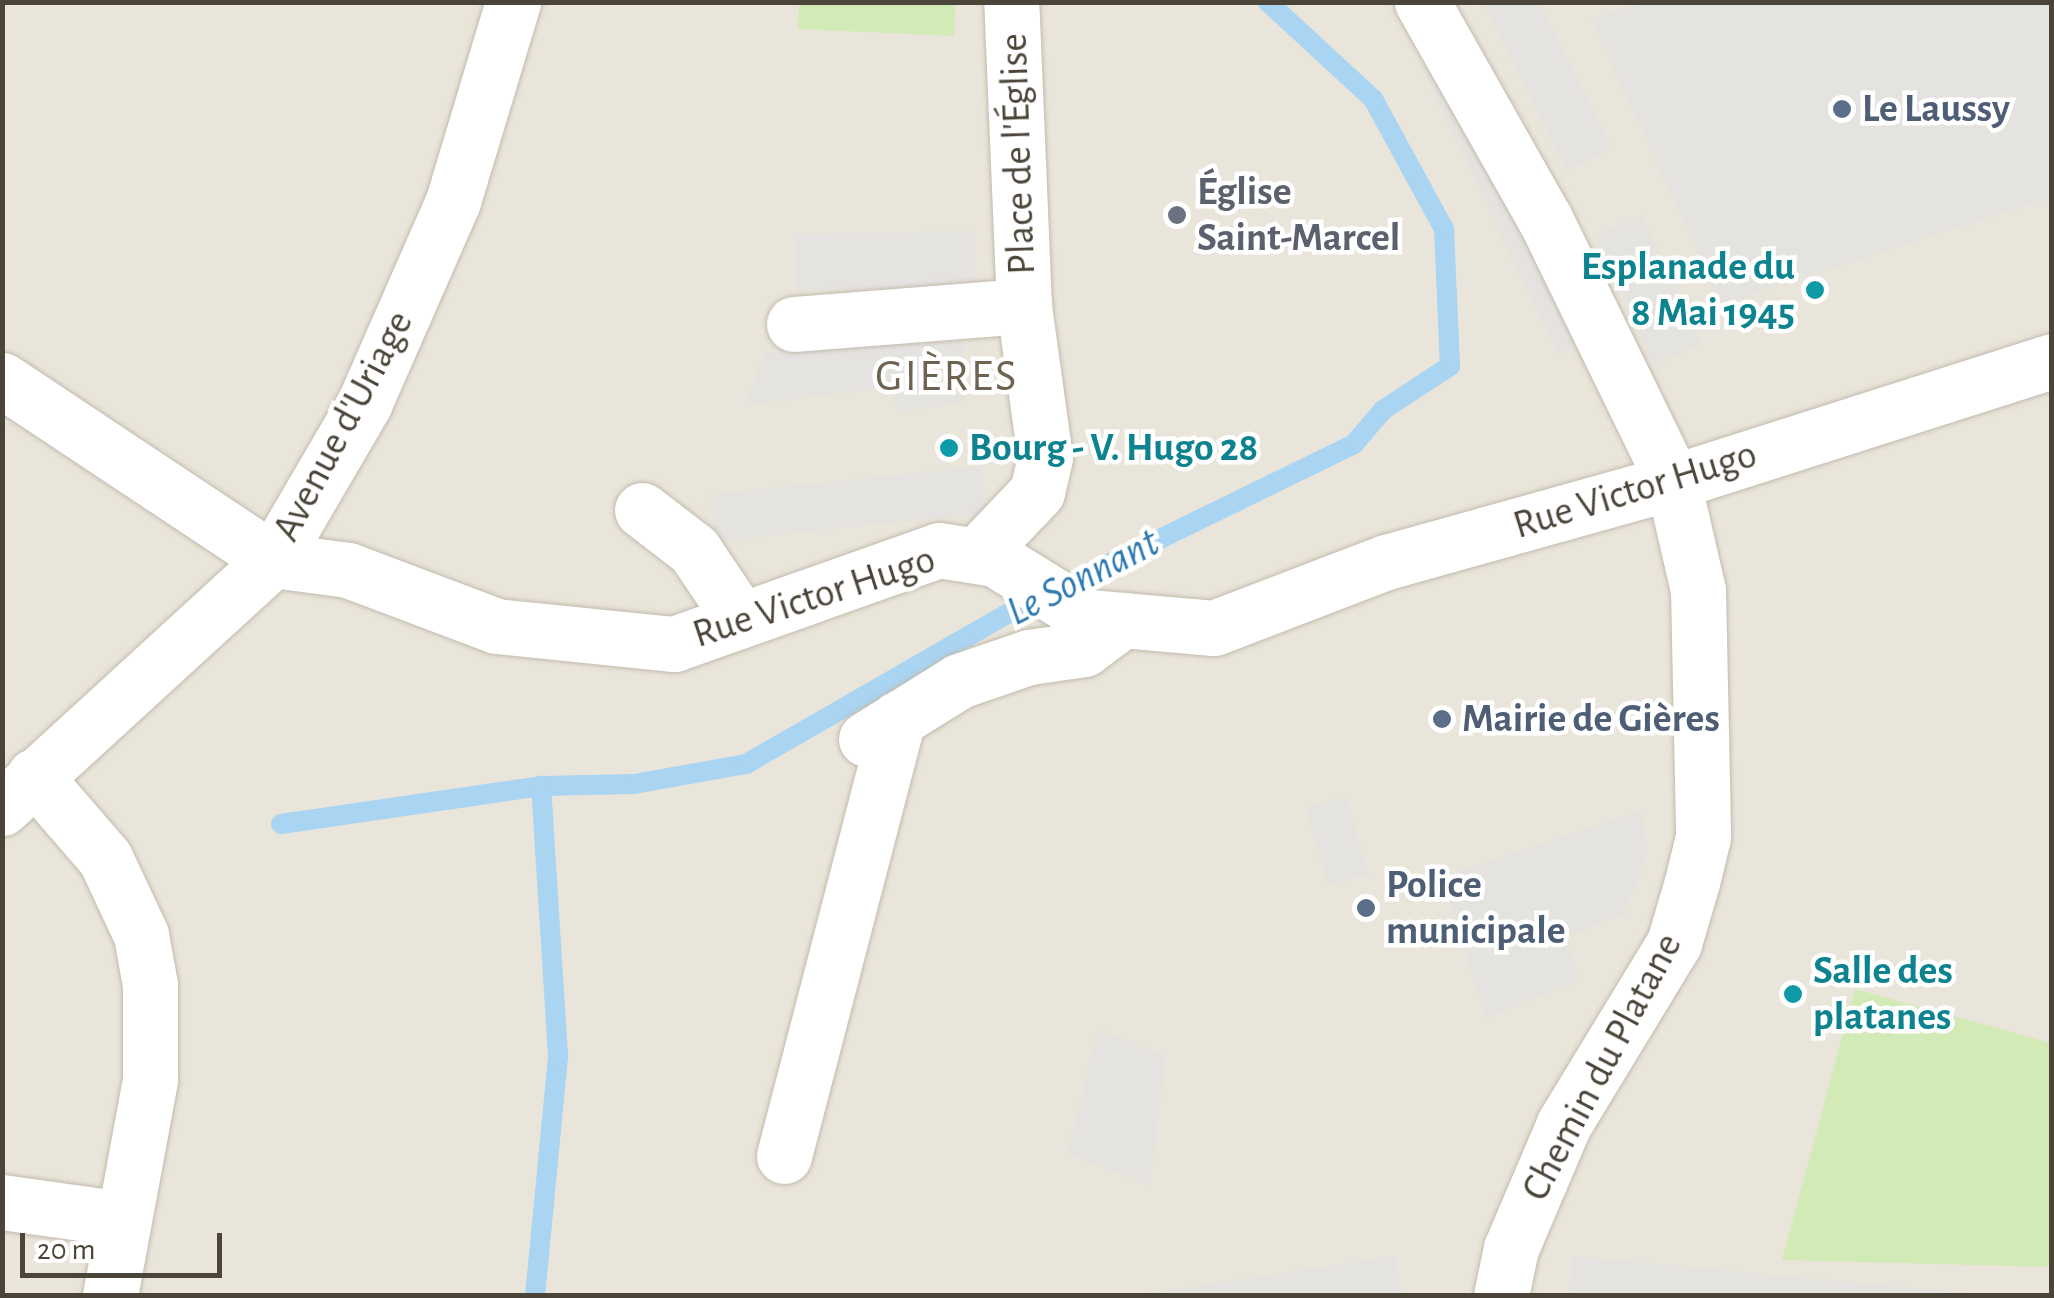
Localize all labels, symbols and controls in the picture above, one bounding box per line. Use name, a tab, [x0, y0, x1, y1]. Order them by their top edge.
street label: Place de l'Église	[990, 32, 1046, 276]
place label: Le Laussy	[1862, 85, 2010, 133]
marker: Le Laussy	[1831, 98, 1853, 120]
place label: Église Saint-Marcel	[1197, 168, 1400, 262]
marker: Église Saint-Marcel	[1166, 204, 1188, 226]
place label: Esplanade du 8 Mai 1945	[1581, 243, 1795, 337]
marker: Esplanade du 8 Mai 1945	[1804, 279, 1826, 301]
street label: Avenue d'Uriage	[262, 303, 424, 549]
district label: GIÈRES	[875, 350, 1019, 404]
place label: Bourg - V. Hugo 28	[969, 424, 1258, 472]
street label: Rue Victor Hugo	[1508, 430, 1762, 550]
marker: Bourg - V. Hugo 28	[938, 437, 960, 459]
water label: Le Sonnant	[998, 517, 1168, 637]
street label: Rue Victor Hugo	[687, 535, 941, 659]
place label: Mairie de Gières	[1462, 695, 1720, 743]
marker: Mairie de Gières	[1431, 708, 1453, 730]
place label: Police municipale	[1386, 861, 1566, 955]
marker: Police municipale	[1355, 897, 1377, 919]
street label: Chemin du Platane	[1511, 925, 1693, 1209]
place label: Salle des platanes	[1813, 947, 1953, 1041]
marker: Salle des platanes	[1782, 983, 1804, 1005]
scale bar	[25, 1213, 228, 1275]
text: 20 m	[37, 1235, 95, 1265]

